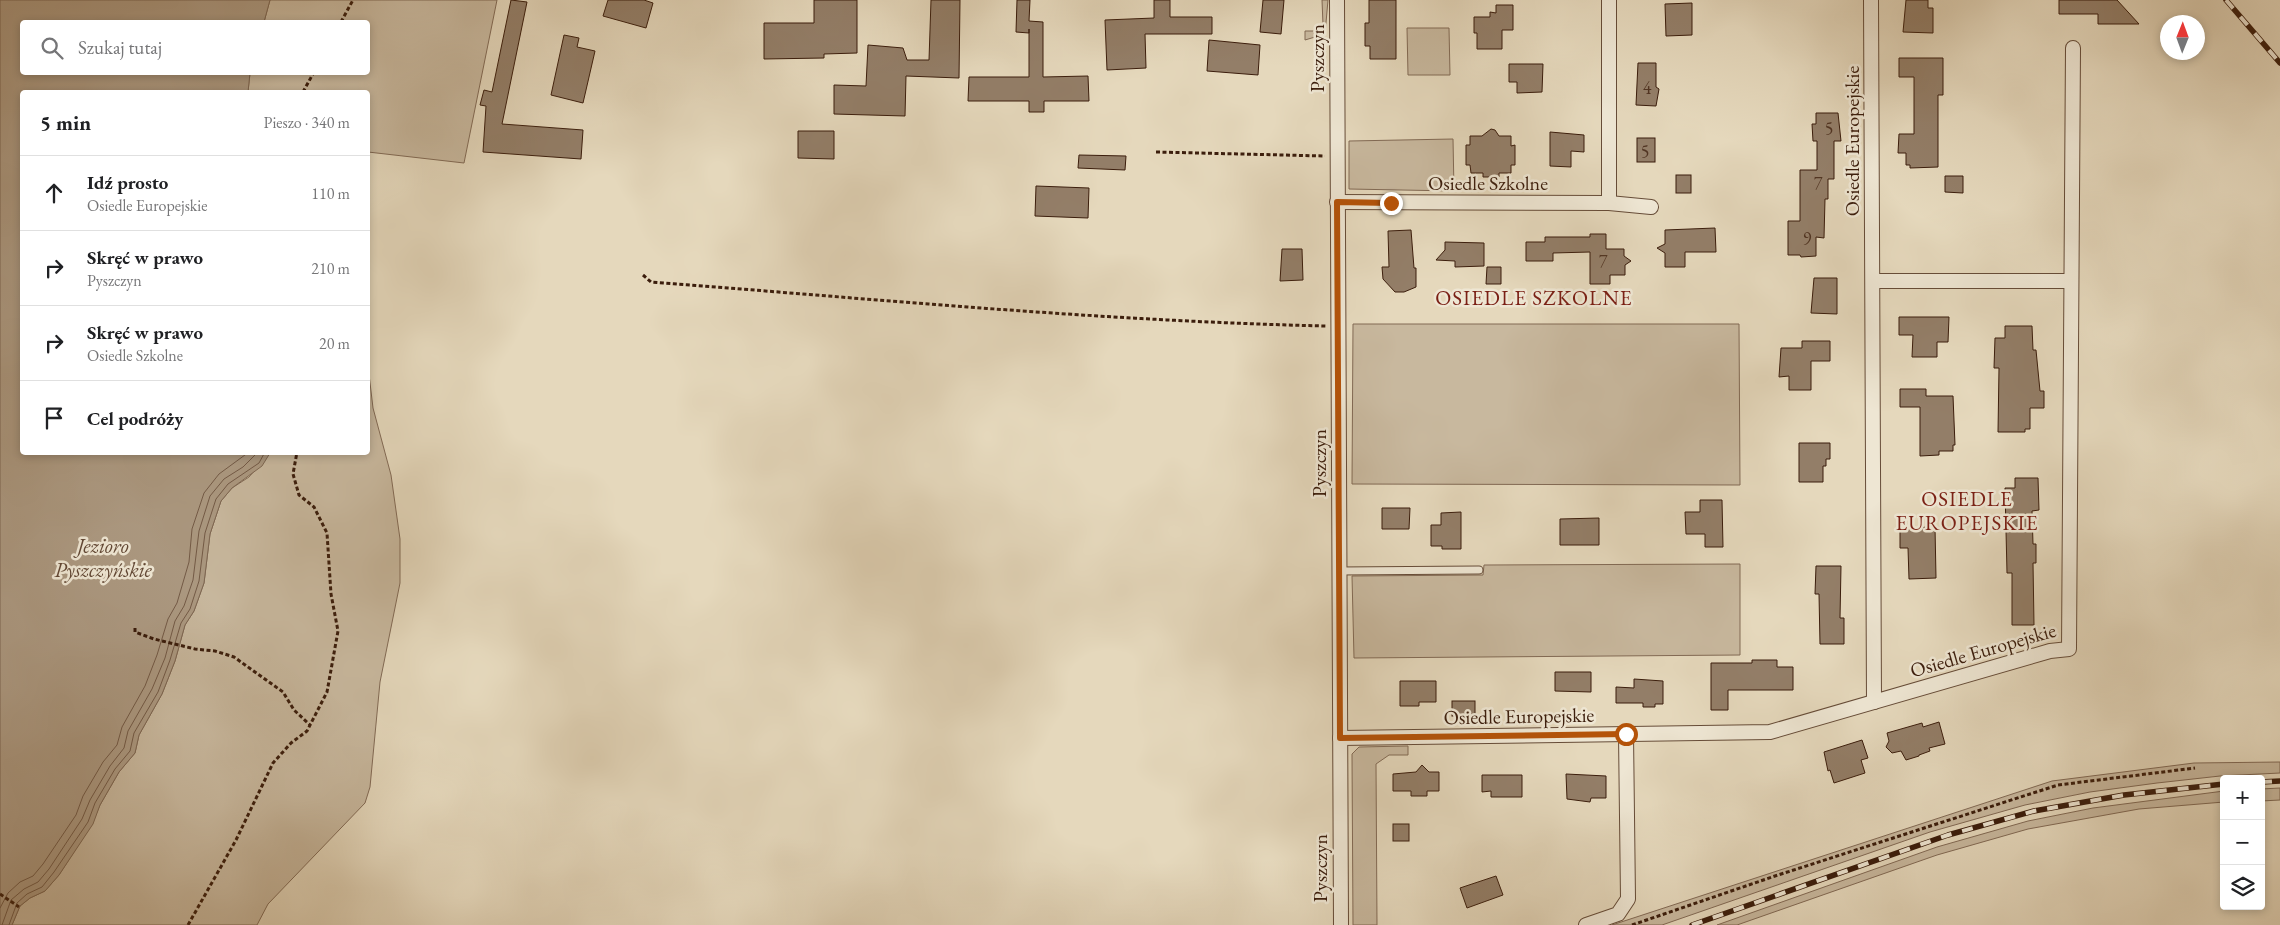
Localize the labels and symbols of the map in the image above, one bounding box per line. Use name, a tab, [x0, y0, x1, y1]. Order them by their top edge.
north arrow	[2160, 15, 2205, 60]
street label: Pyszczyn	[1304, 23, 1330, 92]
street label: Osiedle Europejskie	[1839, 66, 1865, 216]
house number: 4	[1643, 76, 1652, 99]
house number: 5	[1825, 117, 1833, 140]
house number: 5	[1641, 140, 1649, 163]
street label: Osiedle Szkolne	[1428, 170, 1548, 196]
house number: 7	[1814, 172, 1823, 195]
route end	[1380, 192, 1403, 215]
house number: 9	[1803, 227, 1812, 250]
house number: 7	[1599, 250, 1608, 273]
district label: OSIEDLE SZKOLNE	[1435, 284, 1633, 311]
street label: Pyszczyn	[1306, 428, 1332, 497]
district label: OSIEDLE EUROPEJSKIE	[1896, 485, 2038, 536]
water label: Jezioro Pyszczyńskie	[54, 532, 153, 583]
street label: Osiedle Europejskie	[1907, 617, 2059, 683]
street label: Osiedle Europejskie	[1443, 702, 1595, 730]
route start	[1615, 723, 1638, 746]
street label: Pyszczyn	[1307, 833, 1333, 902]

